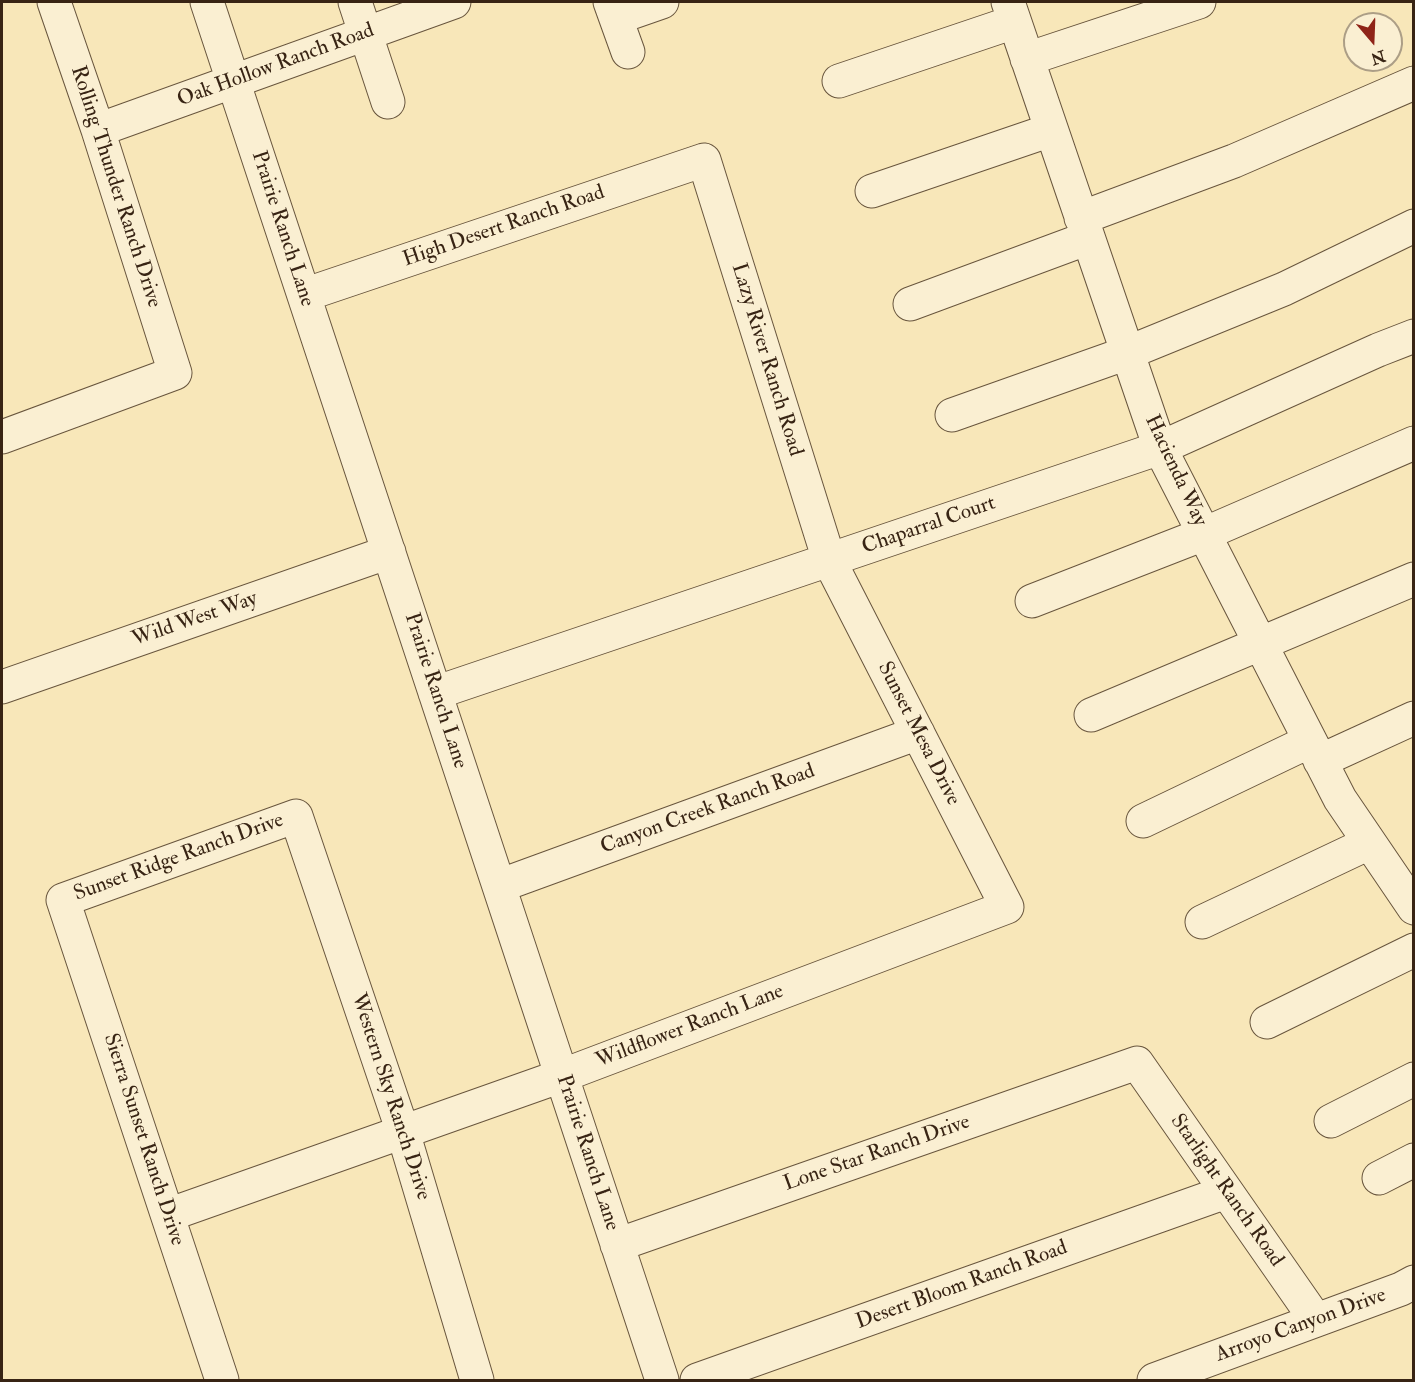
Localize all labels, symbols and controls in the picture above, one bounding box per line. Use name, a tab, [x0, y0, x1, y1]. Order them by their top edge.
north arrow	[1343, 12, 1403, 72]
street label: Oak Hollow Ranch Road	[174, 19, 378, 113]
text: N	[1368, 45, 1388, 69]
street label: Rolling Thunder Ranch Drive	[64, 63, 166, 311]
street label: Prairie Ranch Lane	[245, 148, 319, 310]
street label: High Desert Ranch Road	[400, 181, 608, 273]
street label: Lazy River Ranch Road	[725, 261, 807, 459]
street label: Hacienda Way	[1138, 411, 1212, 531]
street label: Chaparral Court	[859, 491, 999, 561]
street label: Wild West Way	[129, 587, 261, 653]
street label: Prairie Ranch Lane	[398, 610, 472, 772]
street label: Sunset Mesa Drive	[871, 658, 965, 810]
street label: Canyon Creek Ranch Road	[597, 759, 819, 861]
street label: Sunset Ridge Ranch Drive	[71, 808, 287, 908]
street label: Wildflower Ranch Lane	[593, 980, 787, 1074]
street label: Western Sky Ranch Drive	[345, 990, 435, 1204]
street label: Sierra Sunset Ranch Drive	[97, 1031, 189, 1249]
street label: Prairie Ranch Lane	[550, 1072, 624, 1234]
street label: Lone Star Ranch Drive	[781, 1110, 973, 1198]
street label: Starlight Ranch Road	[1164, 1110, 1288, 1272]
street label: Desert Bloom Ranch Road	[853, 1236, 1071, 1336]
street label: Arroyo Canyon Drive	[1212, 1283, 1390, 1369]

